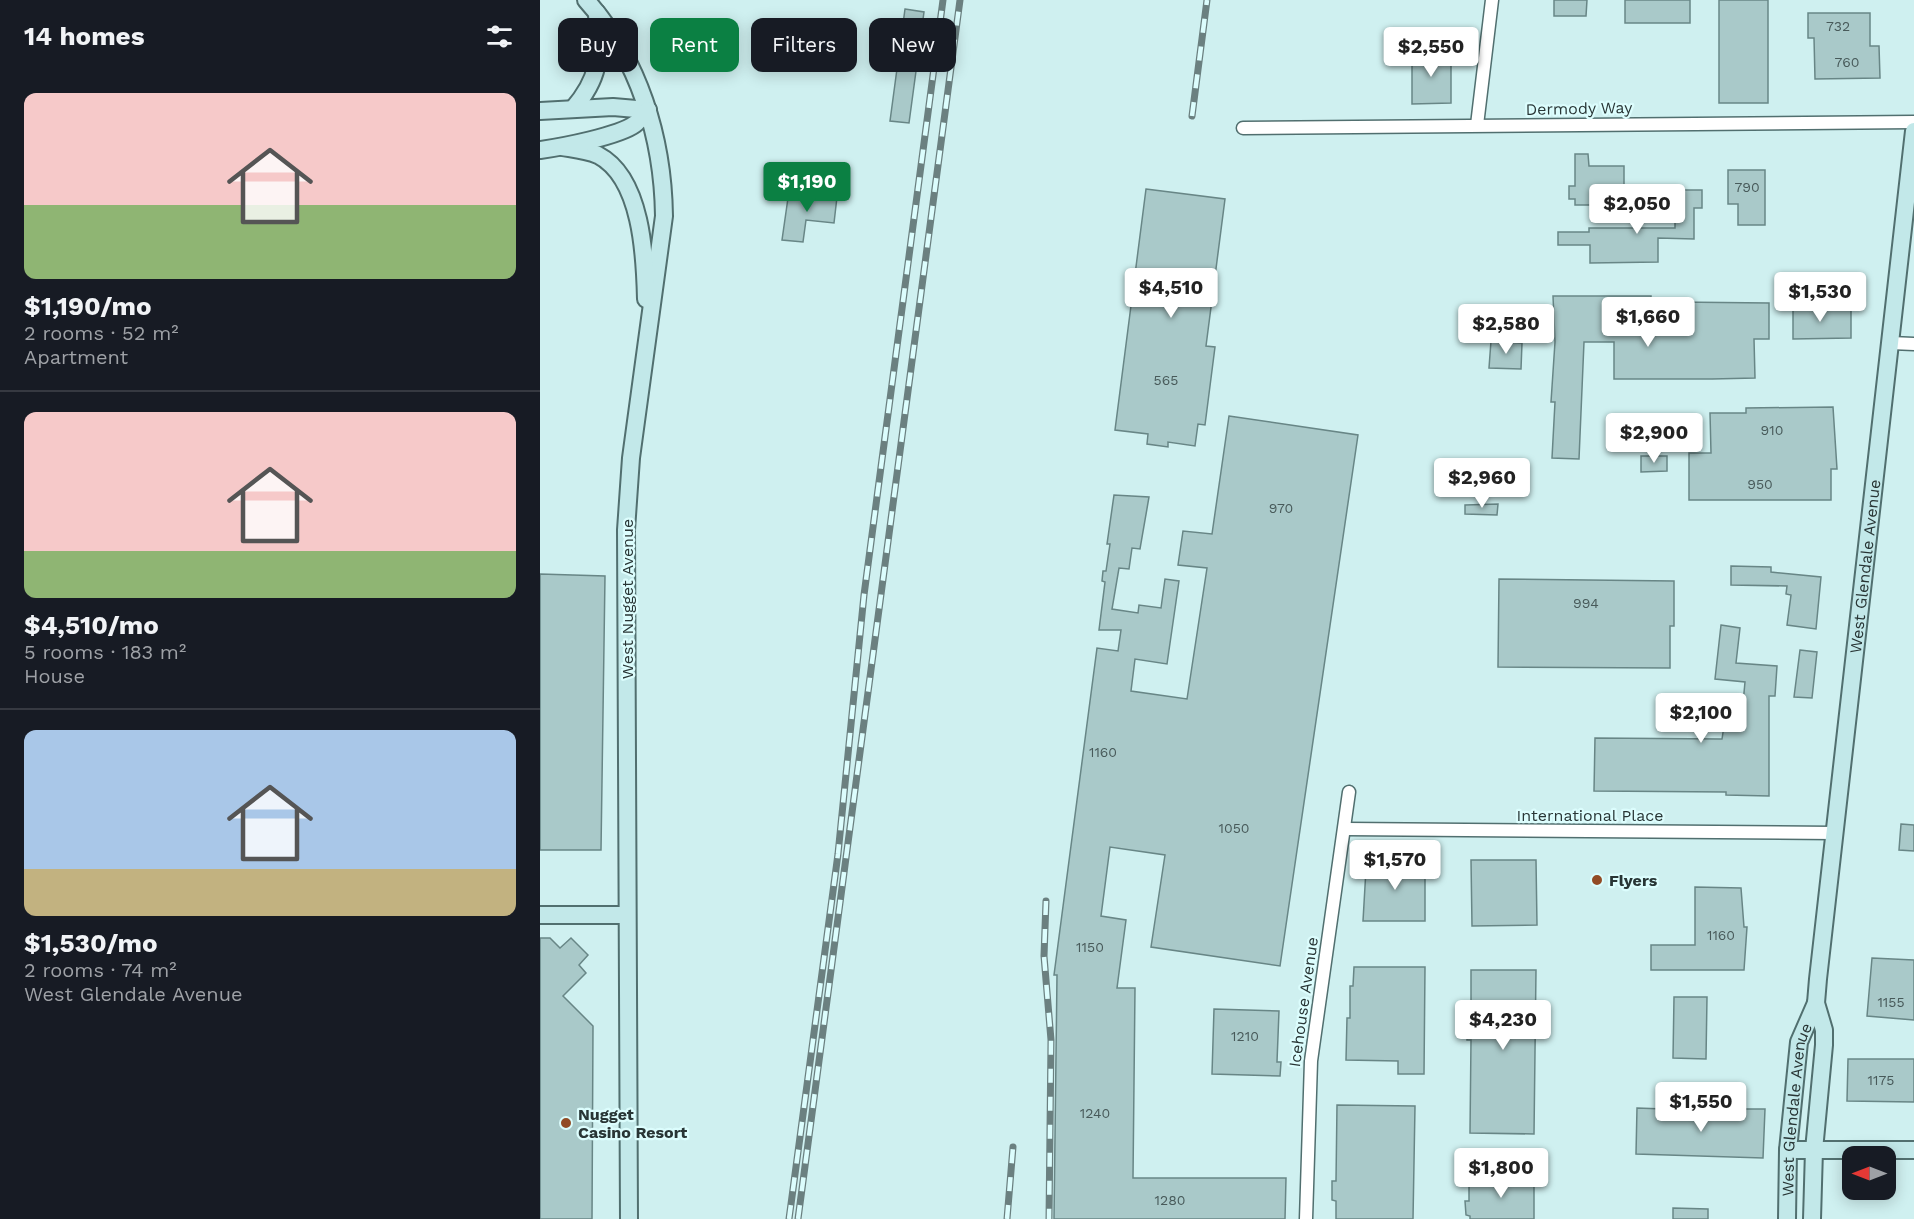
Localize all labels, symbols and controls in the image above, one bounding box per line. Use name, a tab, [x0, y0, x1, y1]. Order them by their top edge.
chip: Buy	[558, 18, 638, 72]
chip: Rent	[650, 18, 739, 72]
chip: Filters	[751, 18, 857, 72]
chip: New	[869, 18, 956, 72]
house number: 732	[1826, 18, 1850, 34]
icon: filters	[483, 20, 516, 53]
text: 14 homes	[24, 21, 145, 51]
pin: $2,550	[1382, 27, 1480, 78]
text: $2,550	[1398, 34, 1464, 58]
house number: 760	[1835, 54, 1859, 70]
street label: Dermody Way	[1525, 98, 1633, 119]
icon: home	[216, 132, 324, 240]
pin: $1,190	[758, 162, 856, 213]
text: $1,190	[777, 169, 837, 193]
house number: 790	[1734, 179, 1760, 195]
pin: $2,050	[1588, 184, 1686, 235]
text: $2,050	[1603, 191, 1671, 215]
pin: $4,510	[1122, 268, 1220, 319]
pin: $1,530	[1771, 272, 1869, 323]
text: $4,510	[1139, 275, 1203, 299]
text: $1,530	[1788, 279, 1852, 303]
text: $1,190/mo	[24, 291, 151, 321]
pin: $1,660	[1599, 297, 1697, 348]
pin: $2,580	[1457, 304, 1555, 355]
text: $1,660	[1616, 304, 1680, 328]
text: $2,580	[1472, 311, 1540, 335]
text: 2 rooms · 52 m²	[24, 321, 179, 345]
text: Apartment	[24, 345, 128, 369]
house number: 565	[1154, 372, 1178, 388]
pin: $2,900	[1605, 413, 1703, 464]
text: $2,900	[1620, 420, 1688, 444]
house number: 910	[1761, 422, 1783, 438]
icon: home	[216, 451, 324, 559]
pin: $2,960	[1433, 458, 1531, 509]
text: $2,960	[1448, 465, 1516, 489]
house number: 950	[1747, 476, 1773, 492]
street label: West Glendale Avenue	[1846, 478, 1884, 654]
house number: 970	[1269, 500, 1293, 516]
street label: West Nugget Avenue	[618, 519, 637, 679]
house number: 994	[1573, 595, 1599, 611]
text: $4,510/mo	[24, 610, 159, 640]
text: 5 rooms · 183 m²	[24, 640, 186, 664]
text: House	[24, 664, 85, 688]
pin: $2,100	[1652, 693, 1750, 744]
text: $2,100	[1670, 700, 1732, 724]
house number: 1160	[1089, 744, 1117, 760]
icon: home	[216, 769, 324, 877]
street label: International Place	[1517, 806, 1663, 825]
house number: 1050	[1218, 820, 1250, 836]
pin: $1,570	[1346, 840, 1444, 891]
text: $1,570	[1364, 847, 1426, 871]
place label: Flyers	[1609, 871, 1658, 890]
marker: Flyers	[1590, 873, 1604, 887]
house number: 1160	[1707, 927, 1735, 943]
text: $1,530/mo	[24, 928, 157, 958]
street label: Icehouse Avenue	[1285, 936, 1322, 1068]
house number: 1150	[1076, 939, 1104, 955]
text: 2 rooms · 74 m²	[24, 958, 177, 982]
text: West Glendale Avenue	[24, 982, 243, 1006]
house number: 1155	[1877, 994, 1905, 1010]
pin: $4,230	[1454, 1000, 1552, 1051]
text: $4,230	[1469, 1007, 1537, 1031]
street label: West Glendale Avenue	[1778, 1020, 1816, 1197]
house number: 1210	[1231, 1028, 1259, 1044]
house number: 1175	[1868, 1072, 1894, 1088]
pin: $1,550	[1652, 1082, 1750, 1133]
text: $1,550	[1669, 1089, 1733, 1113]
place label: Nugget Casino Resort	[578, 1105, 687, 1142]
house number: 1240	[1080, 1105, 1110, 1121]
marker: Nugget Casino Resort	[559, 1116, 573, 1130]
north arrow	[1842, 1146, 1896, 1200]
map controls	[1842, 1146, 1896, 1200]
pin: $1,800	[1452, 1148, 1550, 1199]
text: $1,800	[1468, 1155, 1534, 1179]
house number: 1280	[1155, 1192, 1185, 1208]

